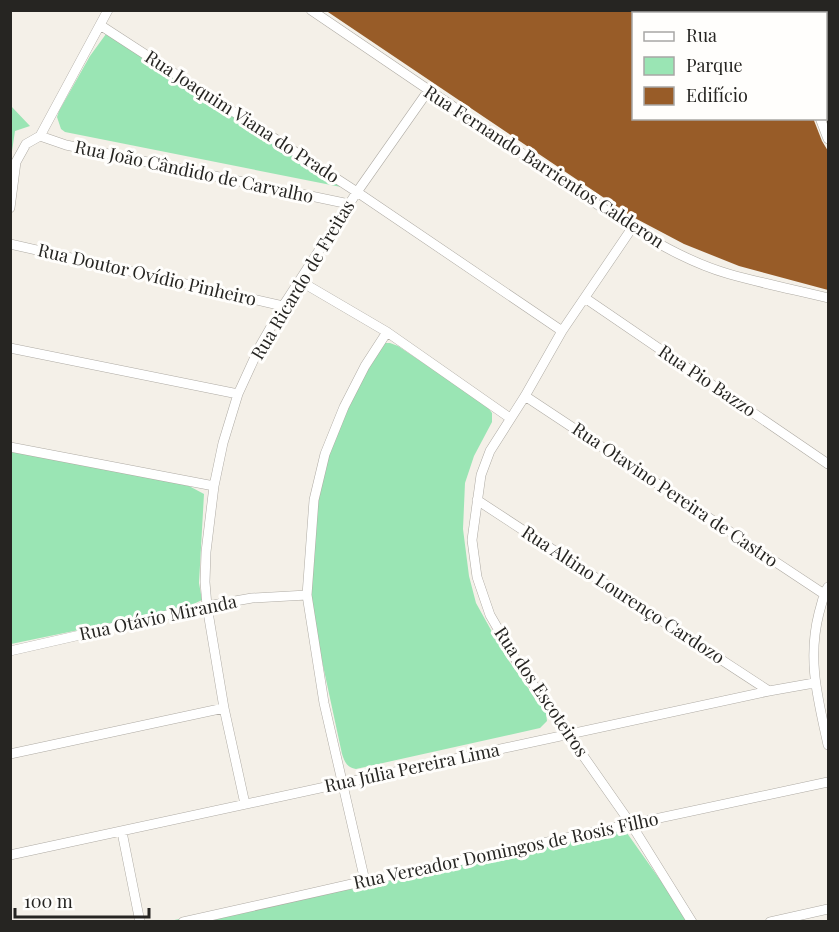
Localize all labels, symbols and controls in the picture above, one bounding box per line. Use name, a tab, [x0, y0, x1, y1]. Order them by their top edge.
legend	[632, 12, 827, 120]
text: Rua	[686, 23, 717, 47]
street label: Rua Joaquim Viana do Prado	[141, 44, 344, 188]
text: Parque	[686, 53, 743, 77]
street label: Rua Fernando Barrientos Calderon	[420, 79, 669, 253]
text: Edifício	[686, 83, 748, 107]
street label: Rua João Cândido de Carvalho	[73, 134, 316, 208]
street label: Rua Ricardo de Freitas	[245, 195, 359, 364]
street label: Rua Doutor Ovídio Pinheiro	[36, 237, 259, 311]
street label: Rua Pio Bazzo	[654, 339, 761, 422]
street label: Rua Otavino Pereira de Castro	[568, 416, 783, 572]
street label: Rua Altino Lourenço Cardozo	[518, 519, 730, 669]
street label: Rua Otávio Miranda	[77, 589, 239, 645]
street label: Rua dos Escoteiros	[489, 622, 594, 761]
street label: Rua Júlia Pereira Lima	[322, 737, 502, 797]
street label: Rua Vereador Domingos de Rosis Filho	[351, 806, 661, 894]
scale bar	[15, 881, 148, 919]
text: 100 m	[24, 889, 73, 913]

